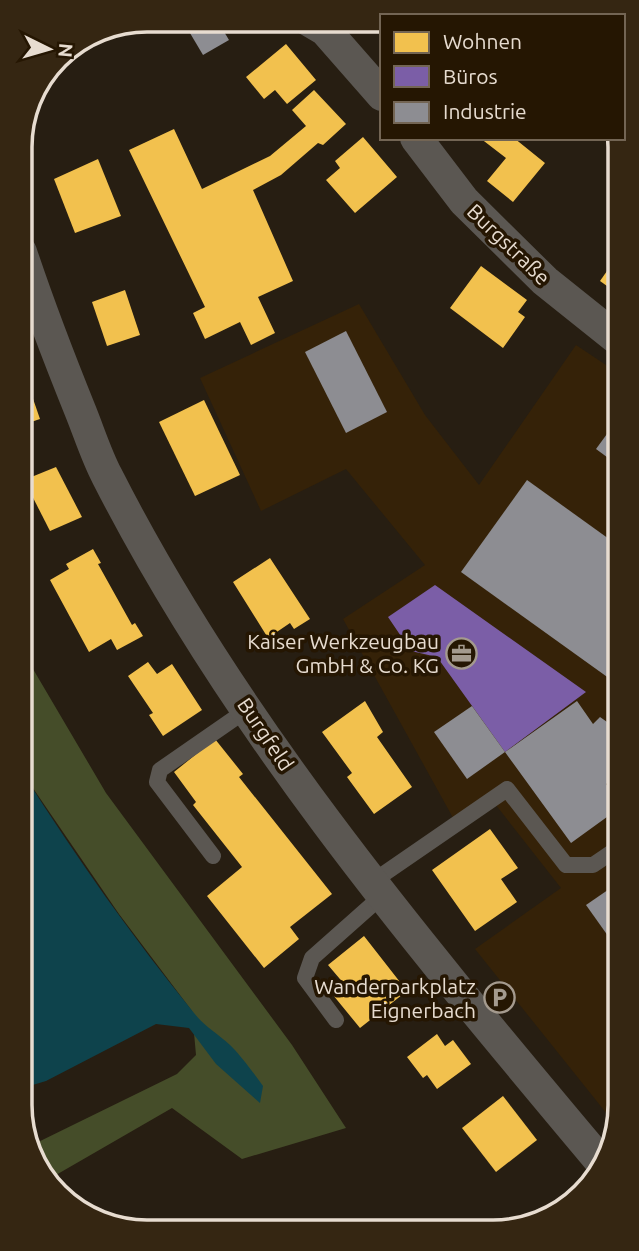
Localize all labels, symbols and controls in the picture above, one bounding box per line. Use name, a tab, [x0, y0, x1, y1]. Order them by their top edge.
north arrow	[14, 14, 84, 84]
legend	[380, 14, 625, 140]
text: Wohnen	[443, 29, 522, 53]
text: N	[54, 42, 78, 59]
text: Büros	[443, 64, 498, 88]
text: Industrie	[443, 99, 527, 123]
street label: Burgstraße	[463, 199, 555, 289]
place label: Kaiser Werkzeugbau GmbH & Co. KG	[247, 629, 439, 677]
office icon: Kaiser Werkzeugbau GmbH & Co. KG	[445, 636, 479, 670]
street label: Burgfeld	[233, 693, 299, 775]
place label: Wanderparkplatz Eignerbach	[314, 974, 476, 1022]
parking icon: Wanderparkplatz Eignerbach	[482, 981, 516, 1015]

